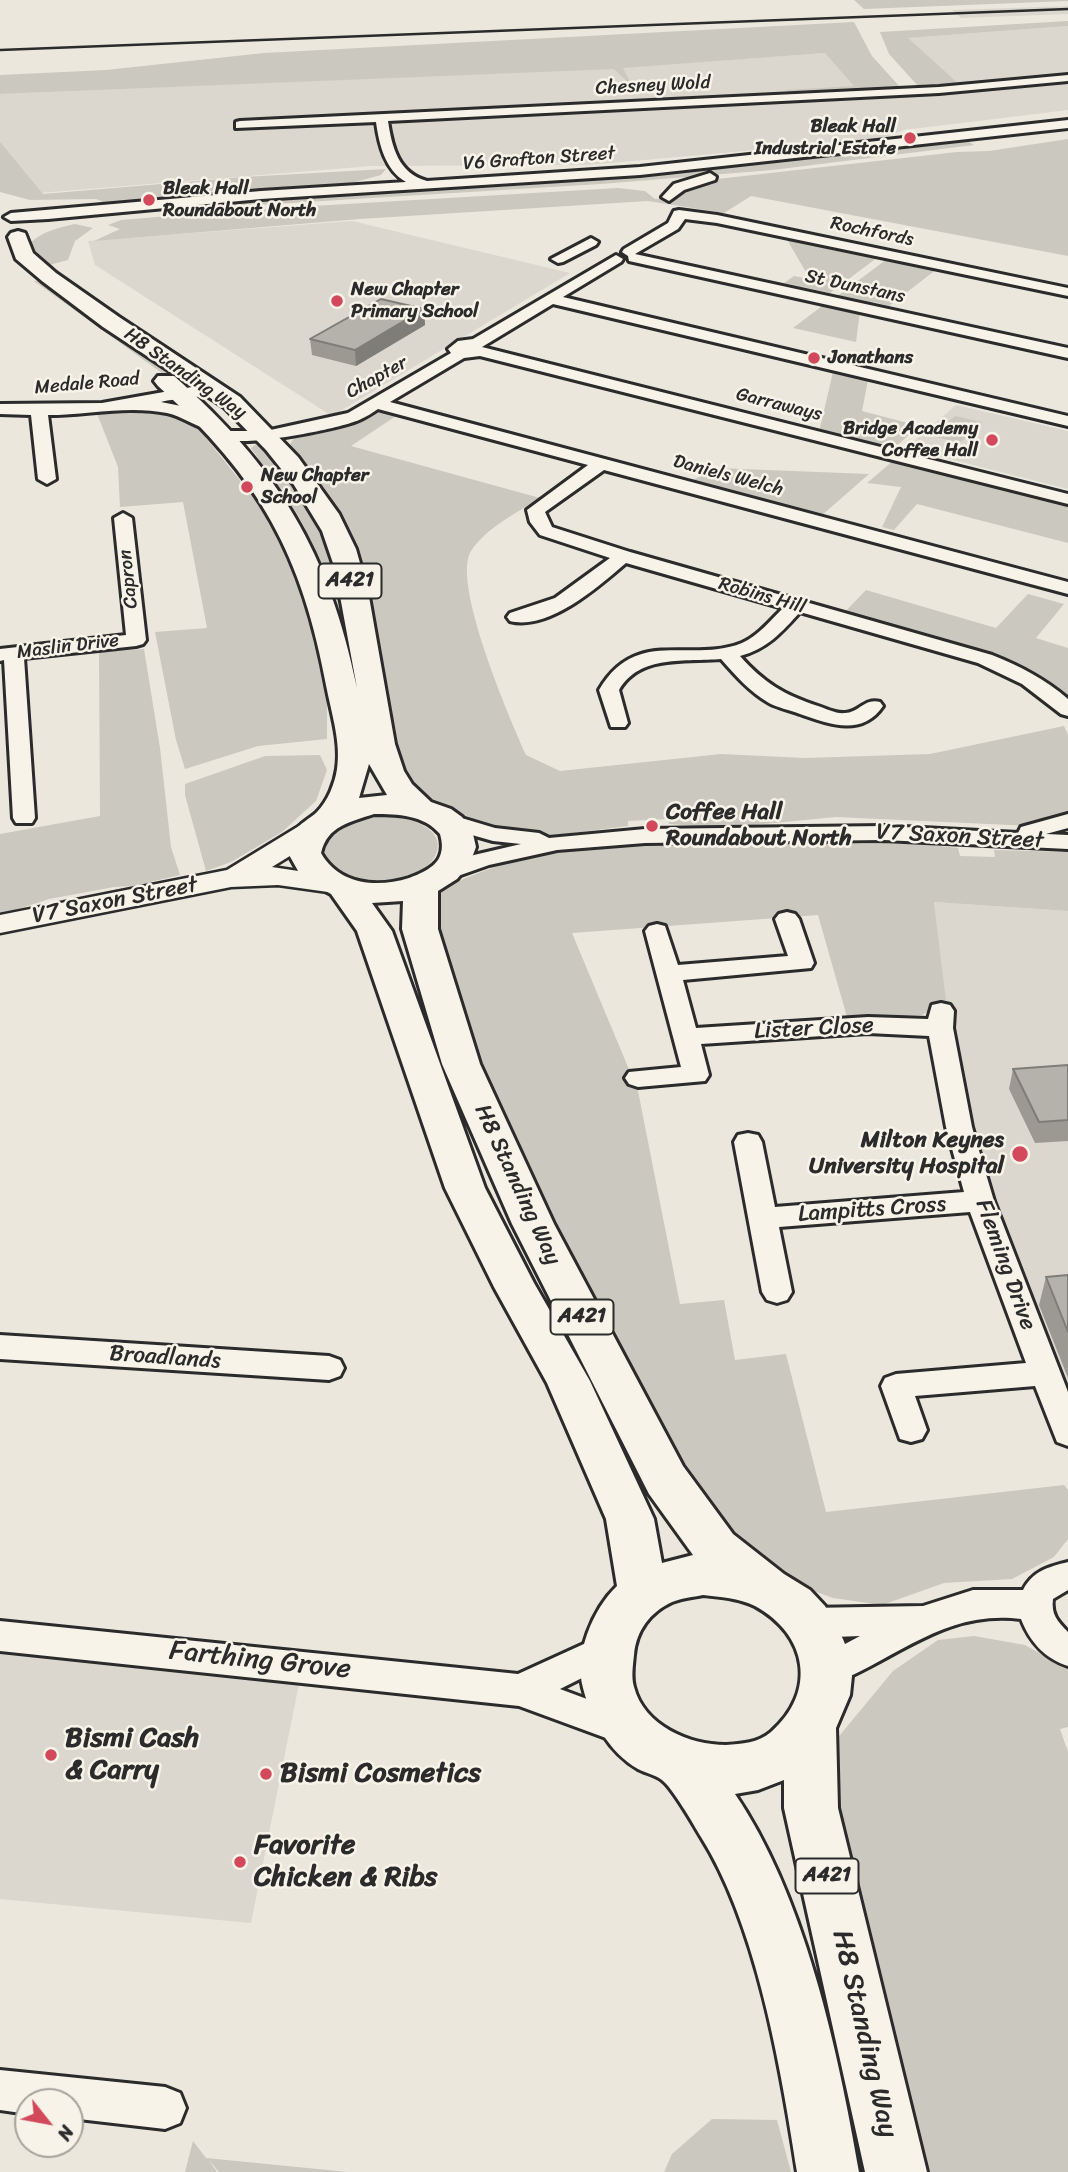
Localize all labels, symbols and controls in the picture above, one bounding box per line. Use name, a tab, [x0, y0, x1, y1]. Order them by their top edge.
street label: Chesney Wold	[595, 72, 711, 100]
place label: Bleak Hall Industrial Estate	[754, 116, 896, 160]
marker: Bleak Hall Industrial Estate	[902, 130, 918, 146]
street label: V6 Grafton Street	[462, 142, 616, 176]
place label: Bleak Hall Roundabout North	[163, 178, 316, 222]
marker: Bleak Hall Roundabout North	[141, 192, 157, 208]
street label: Rochfords	[828, 212, 916, 252]
street label: St Dunstans	[803, 265, 907, 309]
place label: New Chapter Primary School	[351, 279, 478, 323]
marker: New Chapter Primary School	[329, 293, 345, 309]
street label: H8 Standing Way	[120, 323, 250, 425]
place label: Jonathans	[828, 347, 913, 369]
marker: Jonathans	[806, 350, 822, 366]
street label: Chapter	[342, 352, 412, 404]
street label: Medale Road	[34, 368, 140, 400]
street label: Garraways	[734, 383, 824, 427]
place label: Bridge Academy Coffee Hall	[843, 418, 978, 462]
marker: Bridge Academy Coffee Hall	[984, 432, 1000, 448]
street label: Daniels Welch	[670, 450, 786, 502]
place label: New Chapter School	[261, 465, 369, 509]
marker: New Chapter School	[239, 479, 255, 495]
street label: Capron	[115, 548, 143, 610]
road number: A421	[318, 564, 382, 598]
street label: Robins Hill	[716, 573, 808, 619]
street label: Maslin Drive	[16, 629, 120, 665]
place label: Coffee Hall Roundabout North	[666, 799, 852, 853]
marker: Coffee Hall Roundabout North	[644, 818, 660, 834]
street label: V7 Saxon Street	[876, 819, 1044, 855]
street label: V7 Saxon Street	[30, 871, 200, 931]
street label: Lister Close	[753, 1012, 875, 1046]
street label: H8 Standing Way	[468, 1100, 566, 1270]
place label: Milton Keynes University Hospital	[809, 1127, 1004, 1181]
marker: Milton Keynes University Hospital	[1010, 1144, 1030, 1164]
street label: Lampitts Cross	[797, 1191, 947, 1229]
street label: Fleming Drive	[969, 1196, 1041, 1334]
road number: A421	[550, 1300, 614, 1334]
street label: Broadlands	[109, 1340, 221, 1376]
street label: Farthing Grove	[167, 1635, 353, 1687]
place label: Bismi Cash & Carry	[65, 1722, 199, 1788]
marker: Bismi Cash & Carry	[43, 1747, 59, 1763]
place label: Bismi Cosmetics	[280, 1757, 481, 1791]
marker: Bismi Cosmetics	[258, 1766, 274, 1782]
place label: Favorite Chicken & Ribs	[254, 1829, 437, 1895]
marker: Favorite Chicken & Ribs	[232, 1854, 248, 1870]
road number: A421	[796, 1858, 858, 1894]
street label: H8 Standing Way	[824, 1927, 904, 2141]
north arrow	[14, 2088, 84, 2158]
text: N	[48, 2119, 83, 2147]

